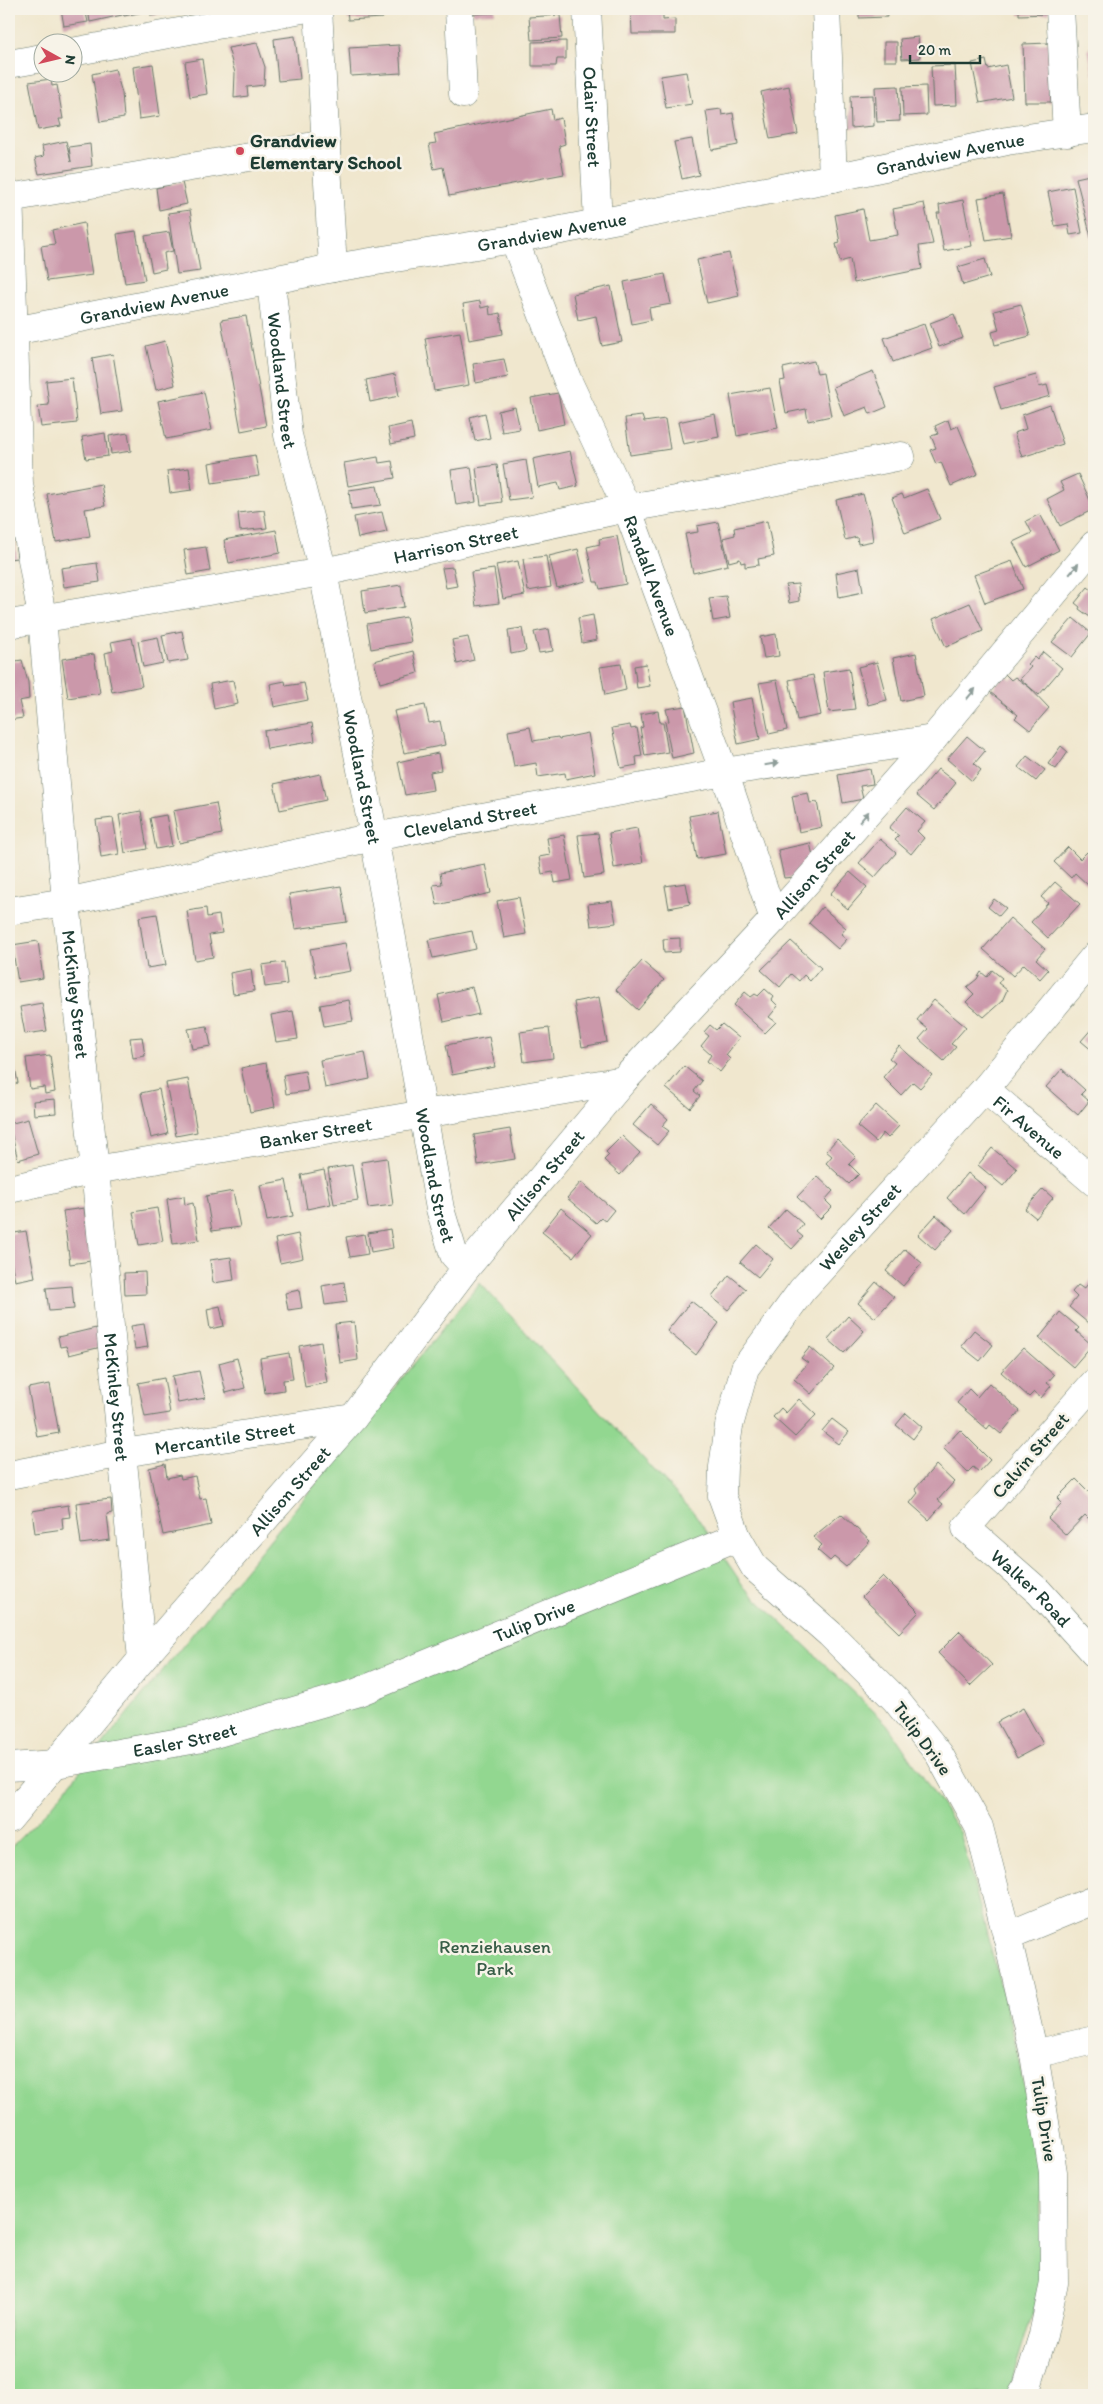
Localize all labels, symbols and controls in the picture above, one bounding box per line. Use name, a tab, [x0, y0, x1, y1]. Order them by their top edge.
north arrow	[32, 32, 82, 82]
scale bar	[910, 32, 980, 64]
text: 20 m	[918, 41, 952, 59]
text: N	[61, 54, 79, 66]
street label: Odair Street	[578, 66, 606, 168]
street label: Grandview Avenue	[874, 128, 1026, 181]
place label: Grandview Elementary School	[250, 129, 402, 174]
marker: Grandview Elementary School	[234, 145, 246, 157]
street label: Grandview Avenue	[475, 207, 628, 257]
street label: Grandview Avenue	[78, 278, 231, 330]
street label: Woodland Street	[262, 311, 302, 451]
street label: Randall Avenue	[619, 512, 684, 639]
street label: Harrison Street	[392, 520, 520, 569]
one-way arrow	[1069, 563, 1080, 576]
one-way arrow	[965, 688, 976, 701]
street label: Woodland Street	[338, 708, 386, 846]
one-way arrow	[765, 760, 781, 768]
street label: Cleveland Street	[401, 796, 539, 843]
one-way arrow	[858, 811, 870, 823]
street label: Allison Street	[769, 825, 860, 924]
street label: McKinley Street	[57, 929, 94, 1060]
street label: Fir Avenue	[988, 1090, 1069, 1164]
street label: Woodland Street	[410, 1106, 461, 1245]
street label: Banker Street	[258, 1112, 374, 1154]
street label: Allison Street	[500, 1125, 590, 1225]
street label: Wesley Street	[814, 1178, 906, 1276]
street label: McKinley Street	[99, 1332, 134, 1463]
street label: Calvin Street	[987, 1408, 1074, 1503]
street label: Mercantile Street	[153, 1416, 297, 1460]
street label: Allison Street	[244, 1441, 335, 1540]
street label: Walker Road	[986, 1544, 1076, 1632]
street label: Tulip Drive	[490, 1594, 578, 1648]
street label: Tulip Drive	[888, 1697, 957, 1780]
street label: Easler Street	[131, 1717, 239, 1762]
park label: Renziehausen Park	[439, 1935, 551, 1980]
street label: Tulip Drive	[1026, 2075, 1063, 2163]

